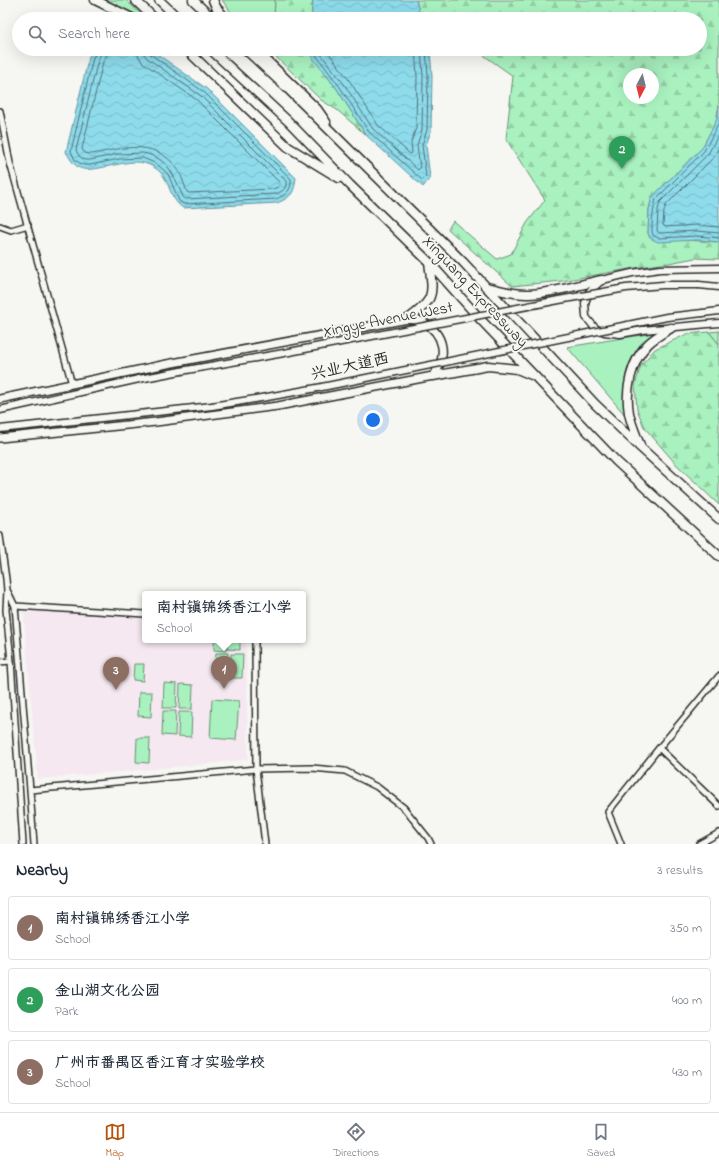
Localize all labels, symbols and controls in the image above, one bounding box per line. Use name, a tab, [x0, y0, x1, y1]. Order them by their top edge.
search box	[12, 12, 707, 56]
icon: search	[26, 23, 48, 45]
text: Search here	[58, 23, 130, 45]
north arrow	[623, 68, 659, 104]
pin: 2	[609, 136, 635, 169]
street label: Xinguang Expressway	[416, 230, 534, 354]
street label: Xingye Avenue West	[321, 295, 456, 344]
street label: 兴业大道西	[308, 347, 392, 387]
your location	[363, 410, 383, 430]
popup	[142, 591, 306, 643]
text: 南村镇锦绣香江小学	[156, 597, 292, 619]
text: School	[156, 619, 192, 638]
pin: 1	[211, 656, 237, 689]
pin: 3	[103, 657, 129, 690]
text: Nearby	[16, 858, 68, 883]
text: 3 results	[657, 861, 703, 880]
text: 南村镇锦绣香江小学	[55, 908, 190, 930]
text: 1	[28, 919, 32, 938]
text: 350 m	[670, 919, 702, 938]
text: School	[55, 930, 91, 949]
text: 金山湖文化公园	[55, 980, 160, 1002]
text: 2	[27, 991, 33, 1010]
text: 400 m	[672, 991, 702, 1010]
text: Park	[55, 1002, 79, 1021]
text: 广州市番禺区香江育才实验学校	[55, 1052, 265, 1074]
text: 3	[27, 1063, 33, 1082]
text: 430 m	[672, 1063, 702, 1082]
text: School	[55, 1074, 91, 1093]
tab: Map	[104, 1121, 126, 1161]
tab: Directions	[333, 1121, 379, 1161]
tab: Saved	[587, 1121, 615, 1161]

